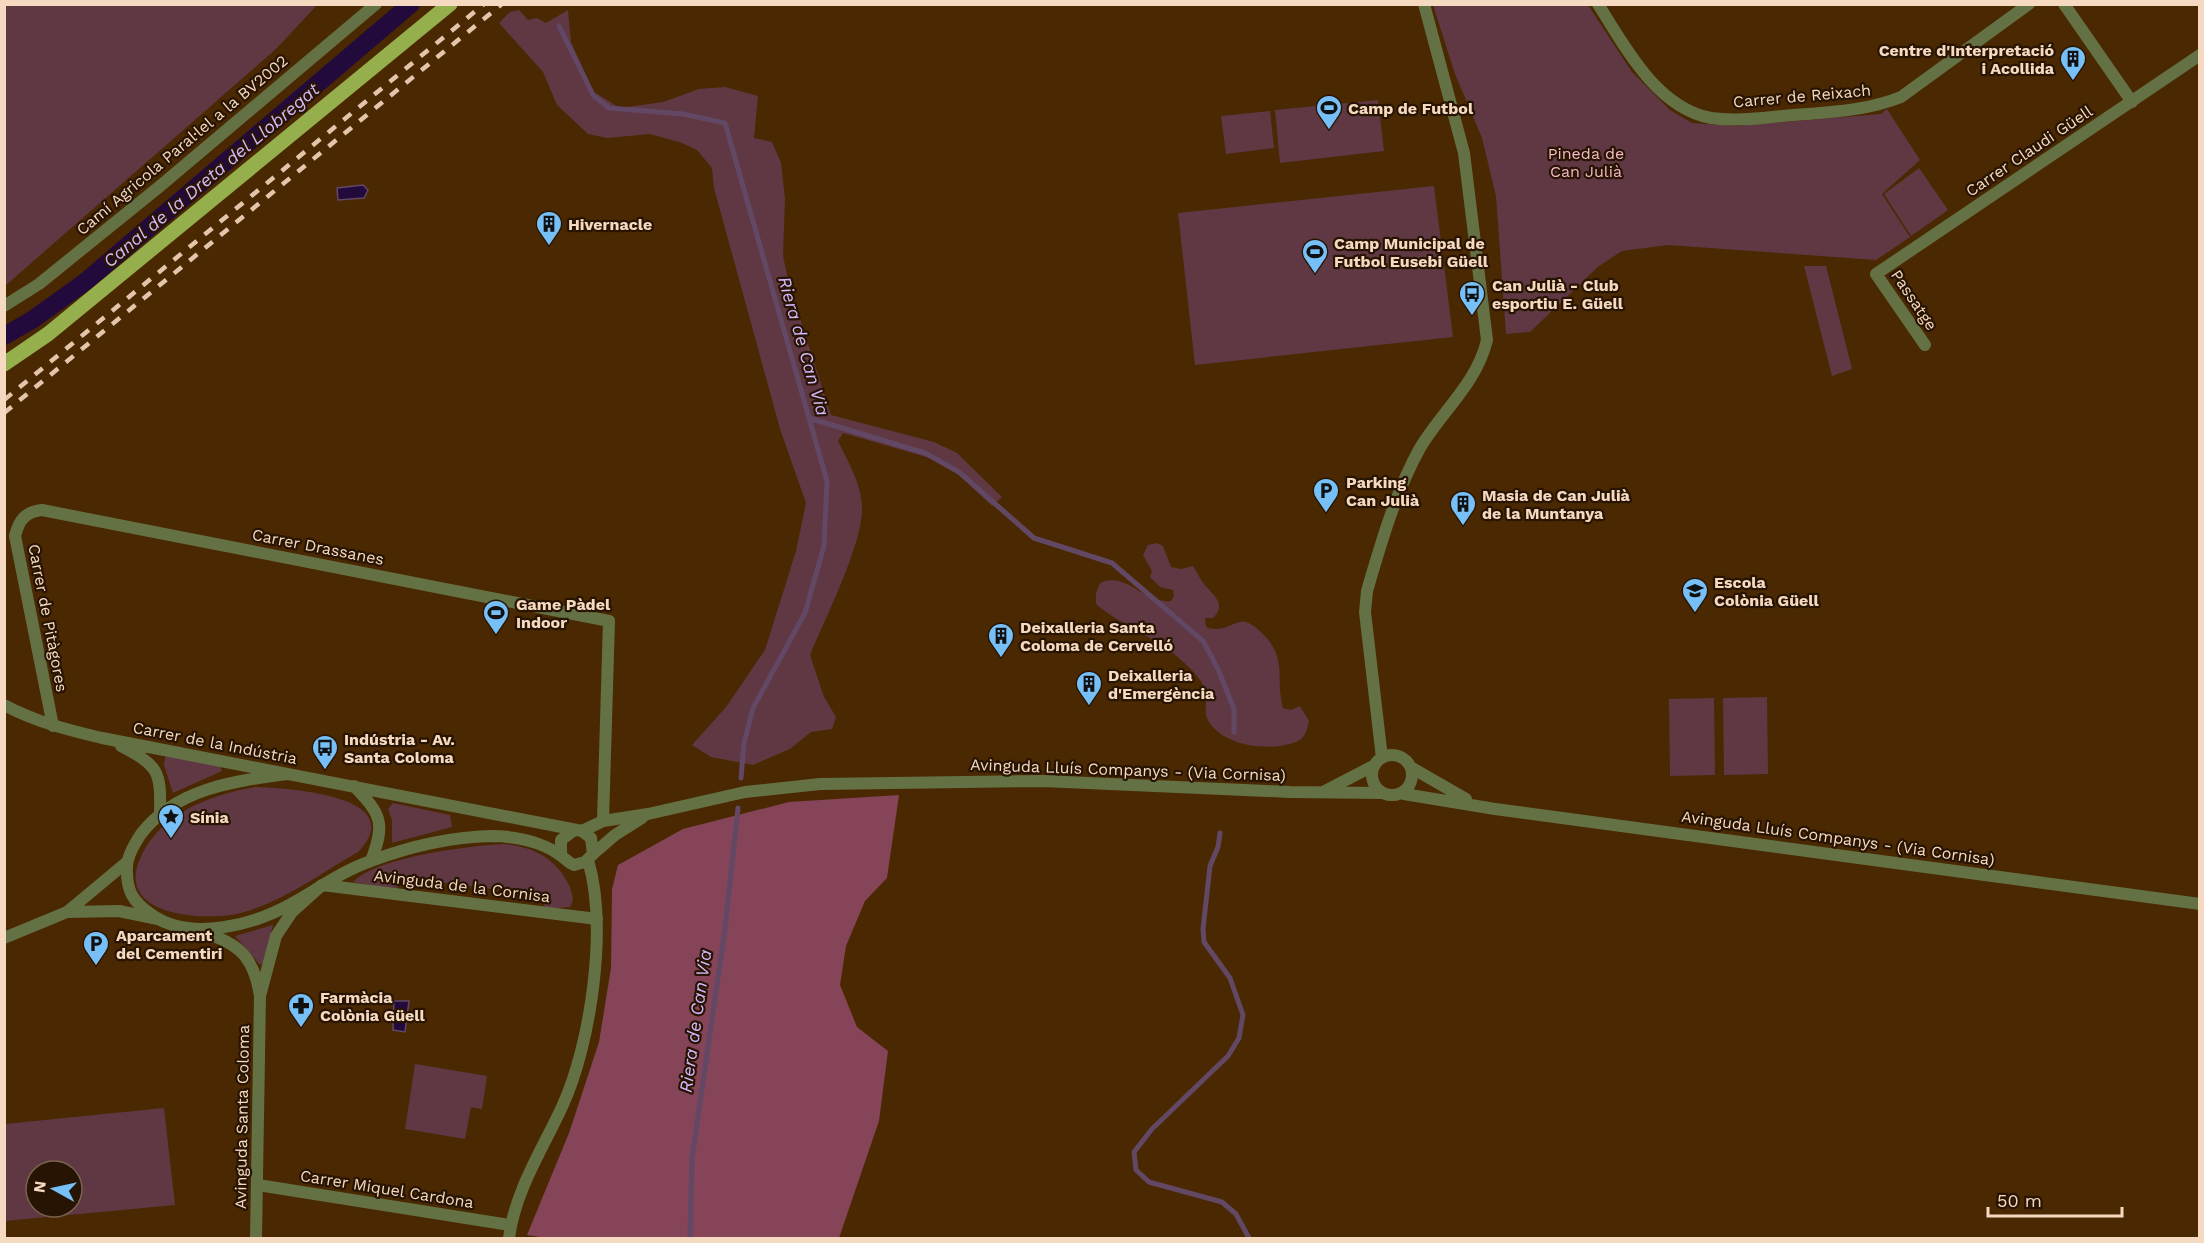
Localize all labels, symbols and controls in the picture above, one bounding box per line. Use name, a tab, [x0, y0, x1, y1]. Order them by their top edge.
place label: Centre d'Interpretació i Acollida	[1879, 41, 2055, 78]
building icon: Centre d'Interpretació i Acollida	[2058, 44, 2088, 82]
street label: Camí Agricola Paral·lel a la BV2002	[73, 51, 291, 239]
water label: Canal de la Dreta del Llobregat	[99, 78, 324, 272]
street label: Carrer de Reixach	[1732, 80, 1872, 112]
sports icon: Camp de Futbol	[1314, 93, 1344, 131]
place label: Camp de Futbol	[1348, 99, 1474, 118]
street label: Carrer Claudi Güell	[1962, 101, 2096, 200]
park label: Pineda de Can Julià	[1548, 144, 1624, 181]
building icon: Hivernacle	[534, 209, 564, 247]
place label: Hivernacle	[568, 215, 652, 234]
place label: Camp Municipal de Futbol Eusebi Güell	[1334, 234, 1489, 271]
sports icon: Camp Municipal de Futbol Eusebi Güell	[1300, 237, 1330, 275]
street label: Passatge	[1887, 266, 1941, 334]
water label: Riera de Can Via	[774, 274, 834, 418]
place label: Can Julià - Club esportiu E. Güell	[1492, 276, 1624, 313]
bus stop icon: Can Julià - Club esportiu E. Güell	[1457, 279, 1487, 317]
place label: Parking Can Julià	[1346, 473, 1420, 510]
parking icon: Parking Can Julià	[1311, 476, 1341, 514]
place label: Masia de Can Julià de la Muntanya	[1482, 486, 1631, 523]
building icon: Masia de Can Julià de la Muntanya	[1448, 489, 1478, 527]
street label: Carrer Drassanes	[250, 525, 386, 569]
street label: Carrer de Pitàgores	[24, 542, 72, 694]
place label: Escola Colònia Güell	[1714, 573, 1820, 610]
school or university icon: Escola Colònia Güell	[1680, 576, 1710, 614]
place label: Game Pàdel Indoor	[516, 595, 611, 632]
sports icon: Game Pàdel Indoor	[481, 598, 511, 636]
place label: Deixalleria Santa Coloma de Cervelló	[1020, 618, 1174, 655]
building icon: Deixalleria Santa Coloma de Cervelló	[986, 621, 1016, 659]
place label: Deixalleria d'Emergència	[1108, 666, 1215, 703]
building icon: Deixalleria d'Emergència	[1074, 669, 1104, 707]
street label: Carrer de la Indústria	[131, 718, 299, 768]
place label: Indústria - Av. Santa Coloma	[344, 730, 455, 767]
bus stop icon: Indústria - Av. Santa Coloma	[310, 733, 340, 771]
street label: Avinguda Lluís Companys - (Via Cornisa)	[970, 755, 1286, 785]
place icon: Sínia	[156, 802, 186, 840]
street label: Avinguda Lluís Companys - (Via Cornisa)	[1680, 807, 1996, 869]
place label: Sínia	[190, 808, 230, 827]
street label: Avinguda de la Cornisa	[373, 866, 551, 906]
place label: Aparcament del Cementiri	[116, 926, 222, 963]
parking icon: Aparcament del Cementiri	[81, 929, 111, 967]
water label: Riera de Can Via	[675, 948, 715, 1094]
place label: Farmàcia Colònia Güell	[320, 988, 426, 1025]
pharmacy icon: Farmàcia Colònia Güell	[286, 991, 316, 1029]
street label: Avinguda Santa Coloma	[231, 1025, 253, 1209]
north arrow	[24, 1159, 84, 1219]
street label: Carrer Miquel Cardona	[299, 1166, 475, 1212]
text: N	[29, 1180, 50, 1194]
scale bar	[1988, 1180, 2122, 1218]
text: 50 m	[1997, 1190, 2042, 1211]

